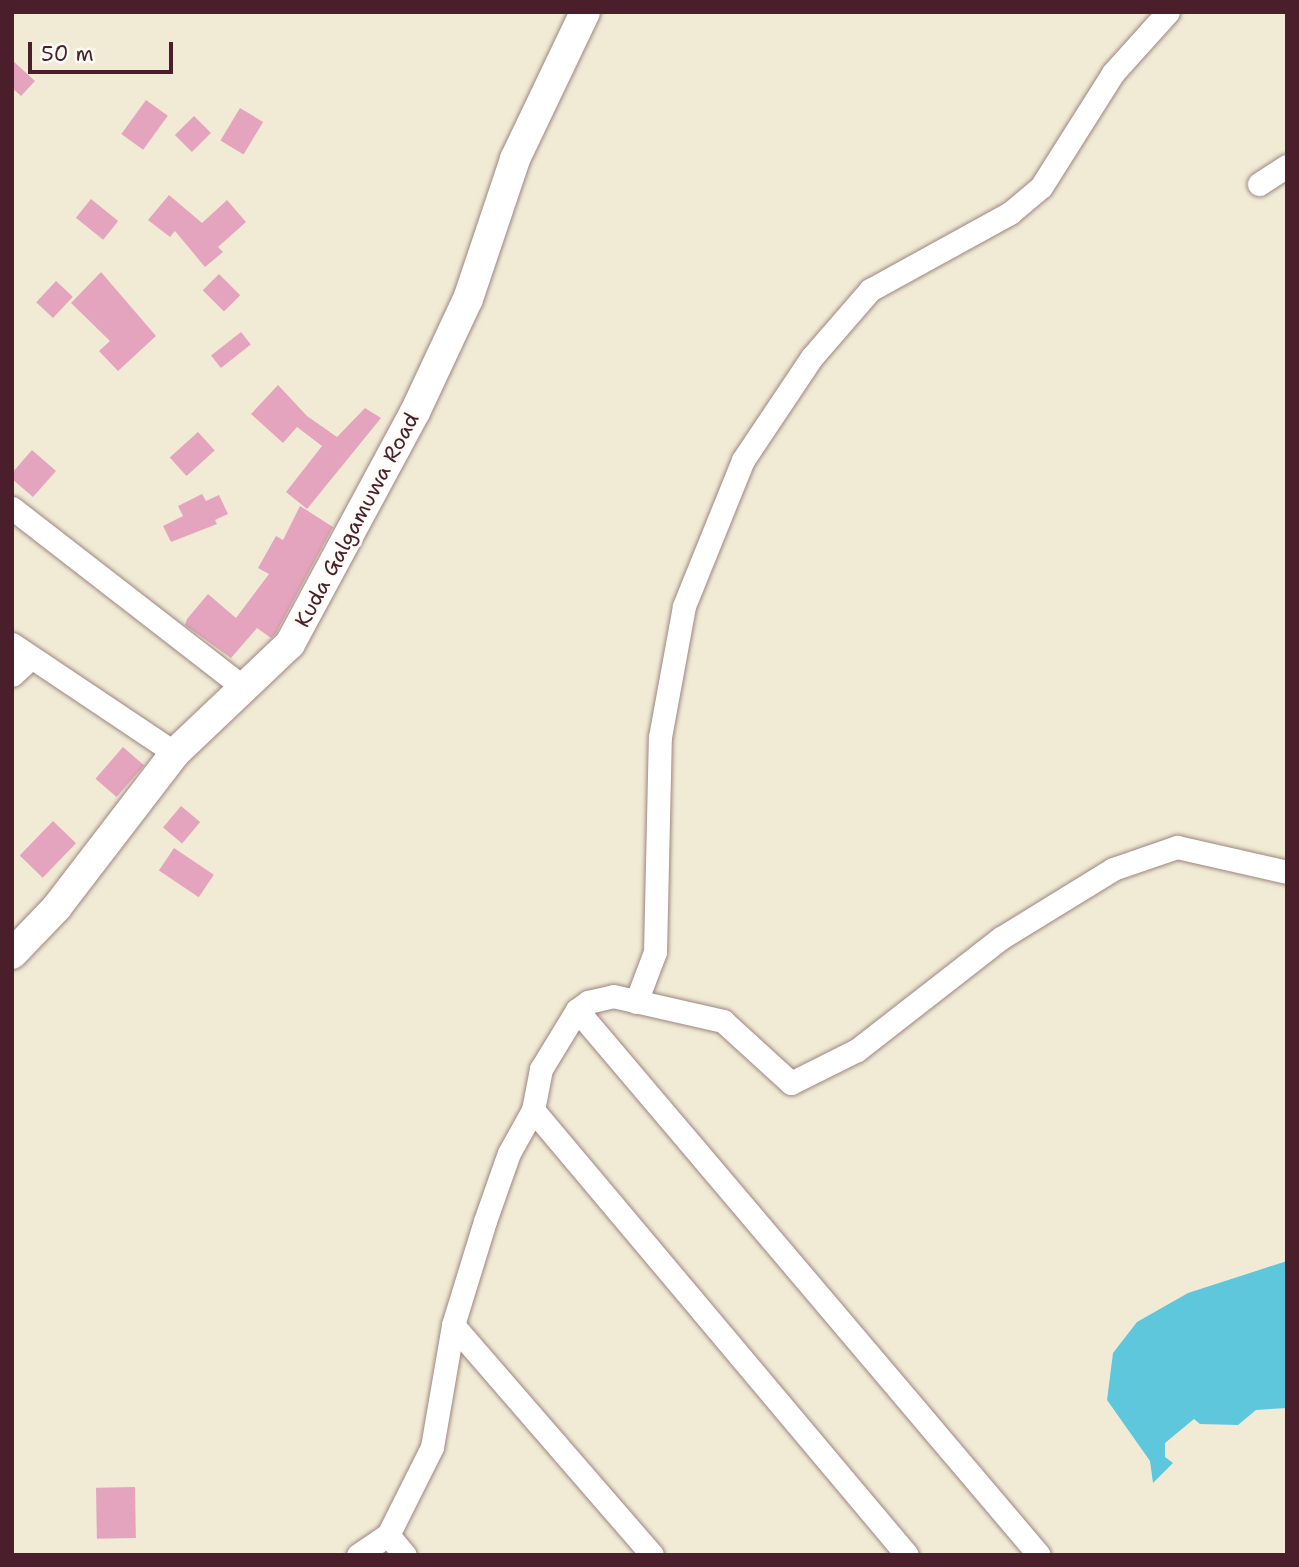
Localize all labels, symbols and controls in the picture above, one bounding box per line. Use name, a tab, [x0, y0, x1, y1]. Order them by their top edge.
scale bar	[32, 28, 177, 72]
text: 50 m	[41, 40, 94, 68]
street label: Kuda Galgamuwa Road	[290, 408, 424, 632]

